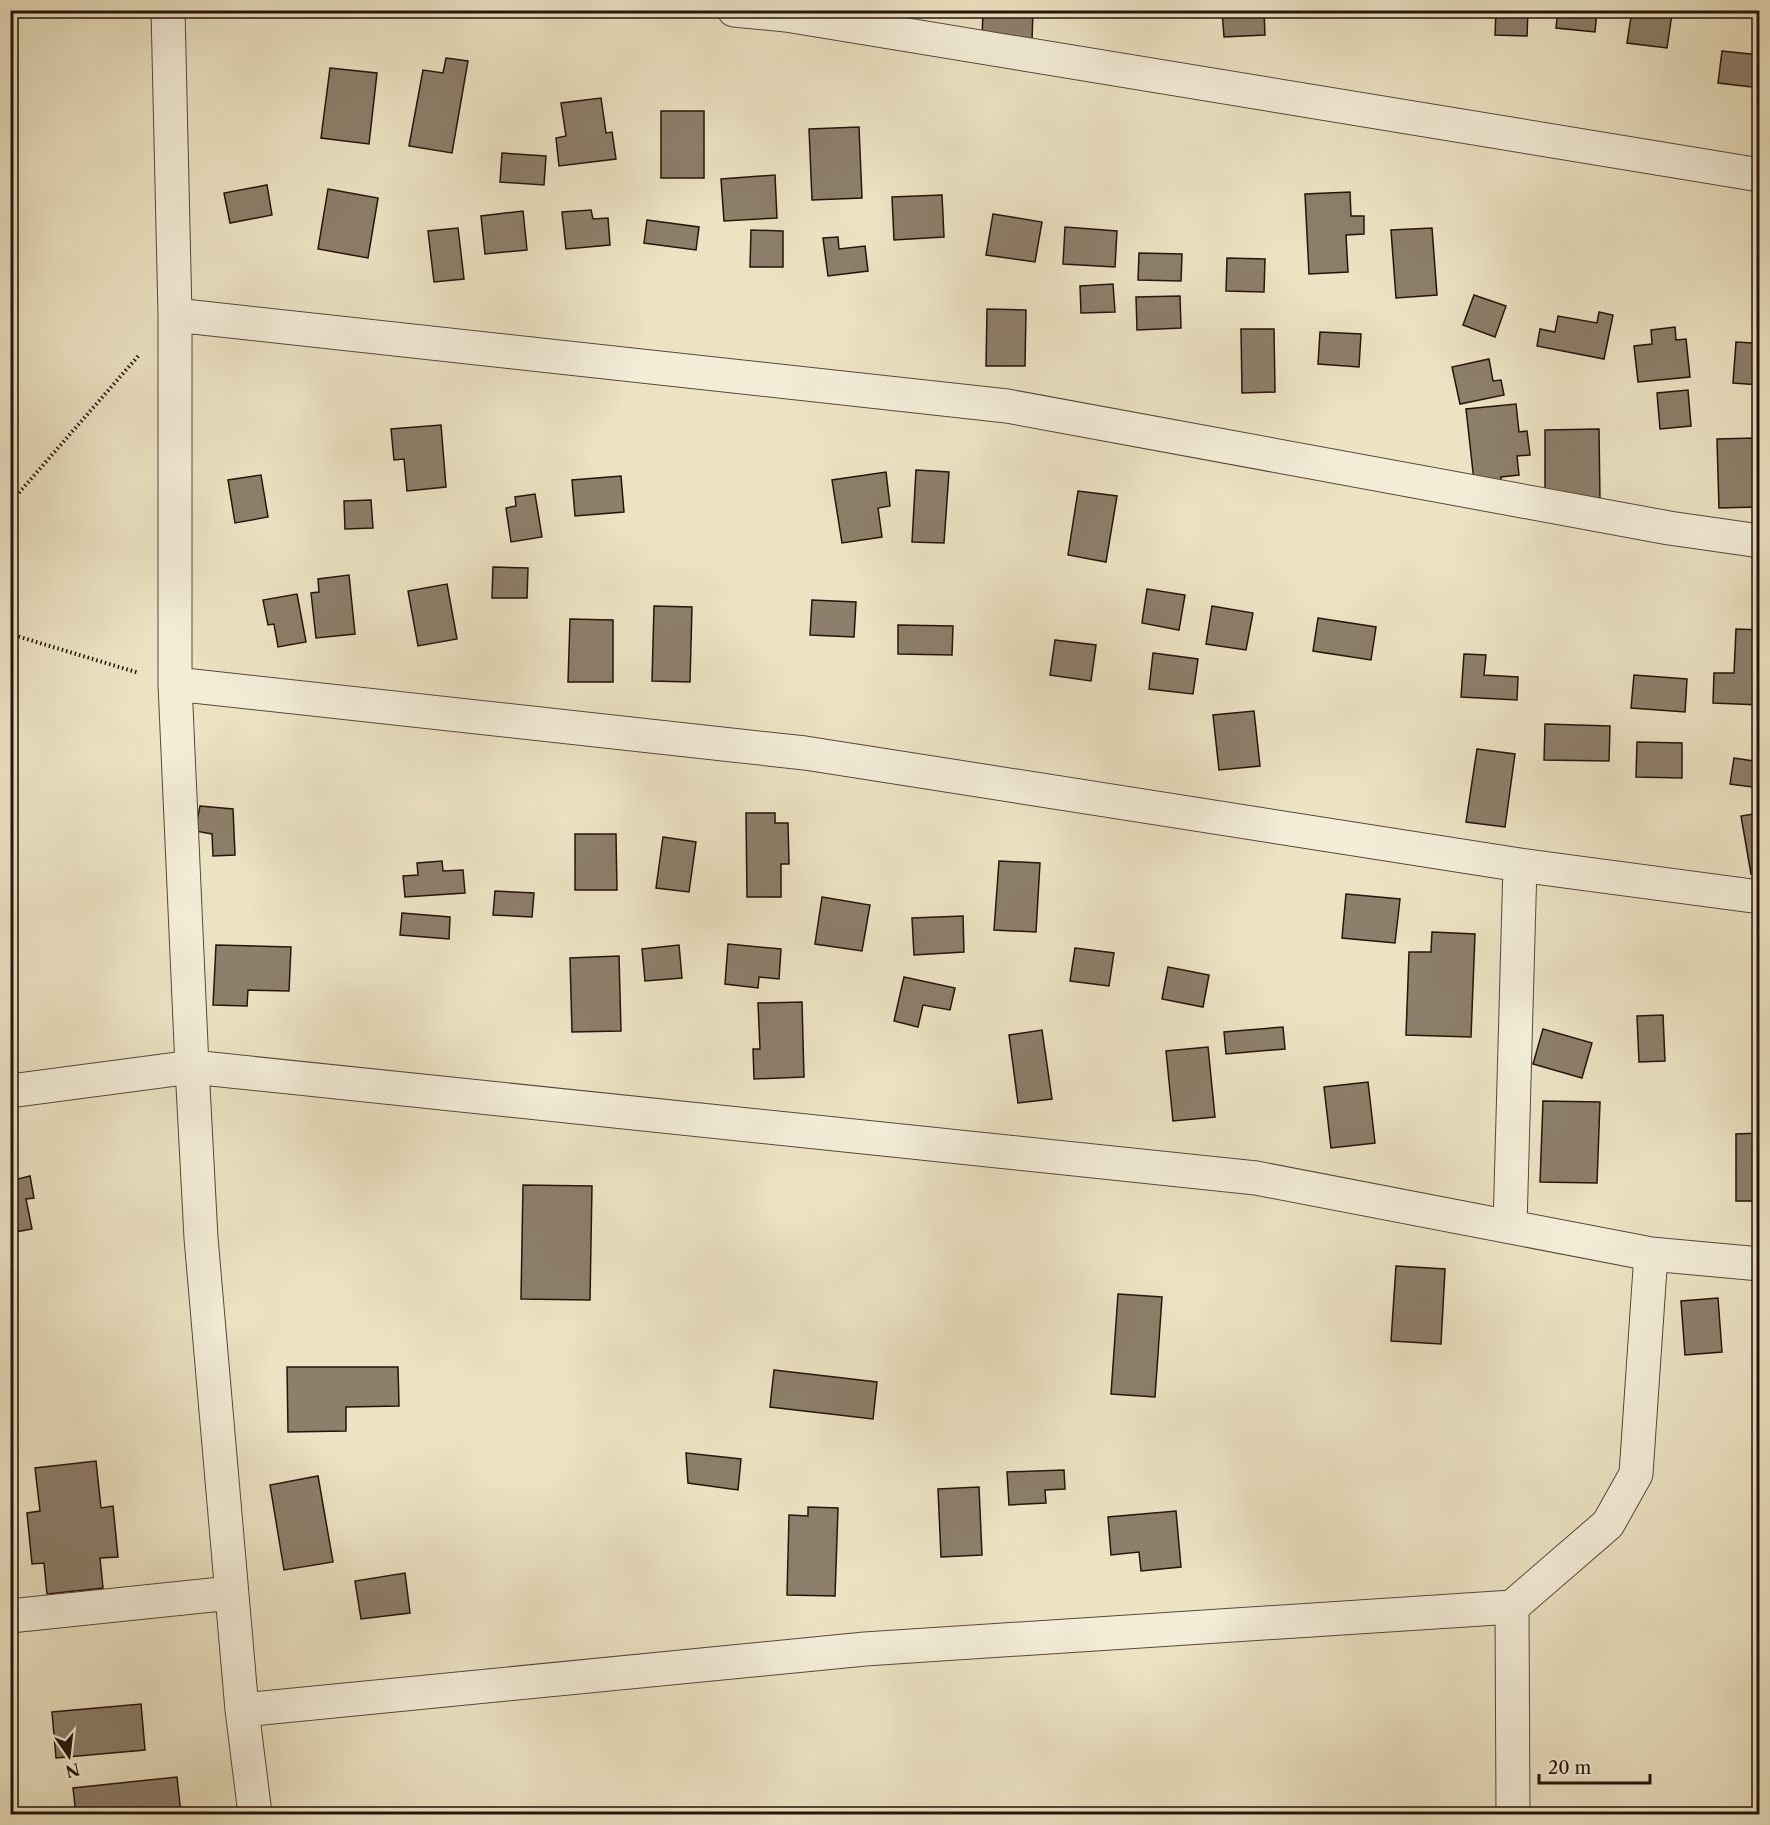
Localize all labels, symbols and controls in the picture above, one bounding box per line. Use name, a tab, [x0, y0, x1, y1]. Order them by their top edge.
north arrow	[39, 1726, 99, 1786]
scale bar	[1539, 1747, 1650, 1785]
text: 20 m	[1548, 1757, 1592, 1779]
text: N	[63, 1759, 82, 1782]

